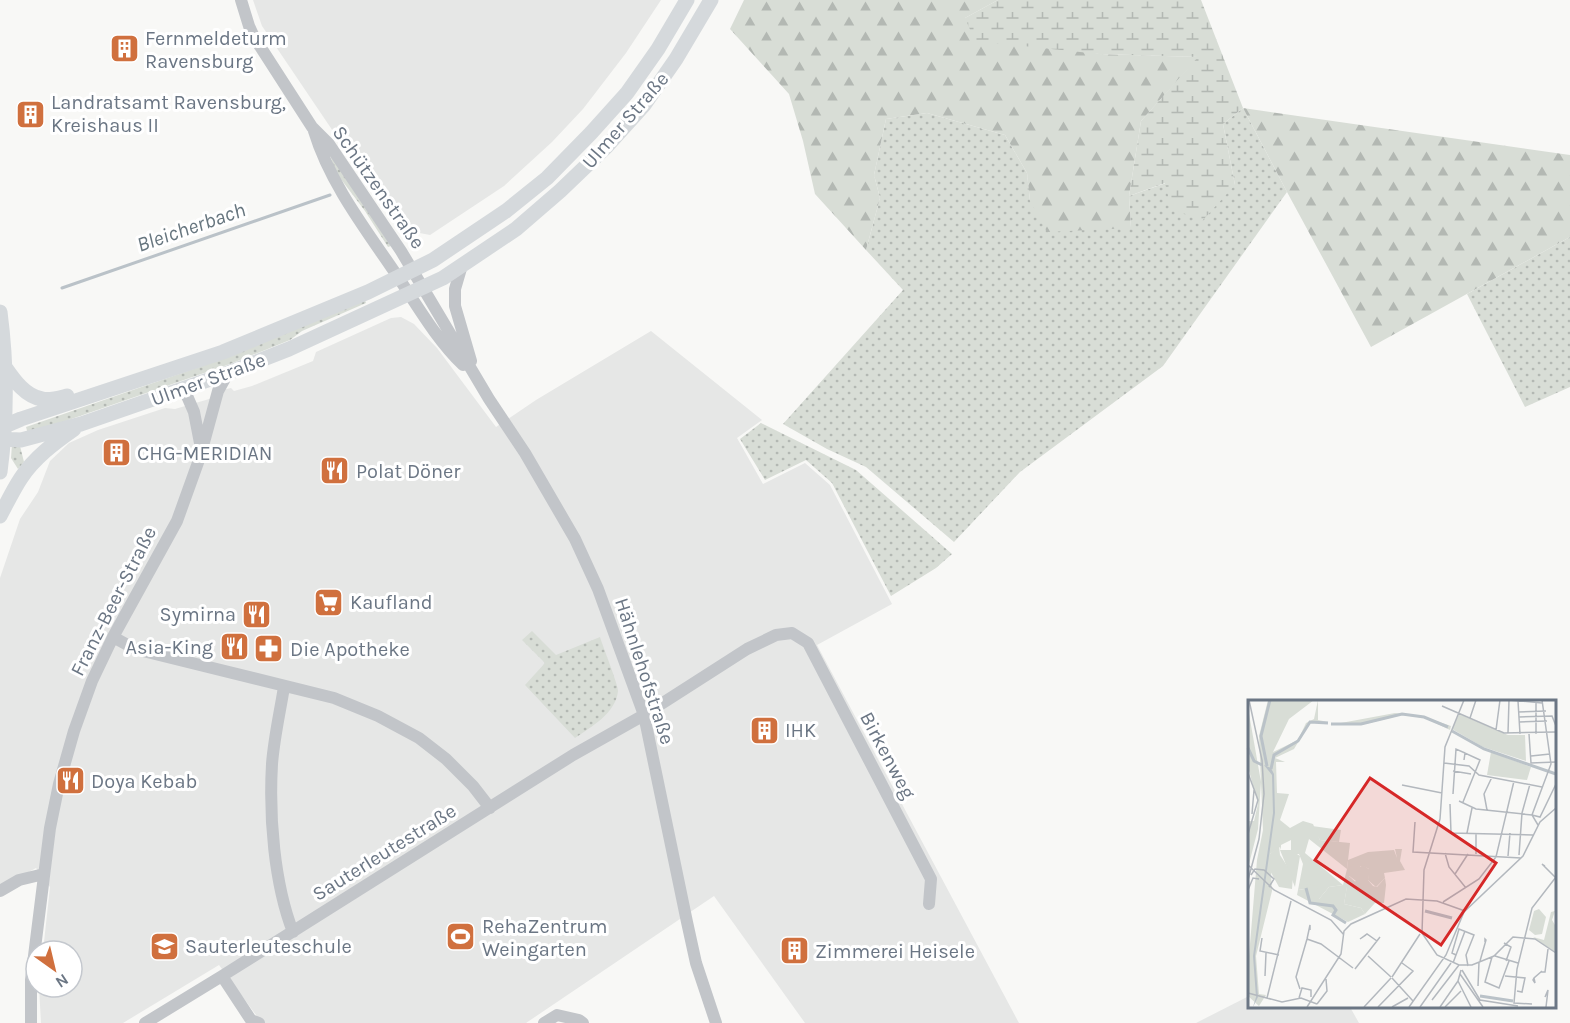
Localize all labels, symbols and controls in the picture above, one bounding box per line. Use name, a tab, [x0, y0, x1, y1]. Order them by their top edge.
place label: Fernmeldeturm Ravensburg	[145, 27, 287, 73]
building icon: Fernmeldeturm Ravensburg	[108, 33, 140, 65]
street label: Ulmer Straße	[577, 67, 673, 173]
place label: Landratsamt Ravensburg, Kreishaus II	[51, 91, 286, 137]
building icon: Landratsamt Ravensburg, Kreishaus II	[14, 98, 46, 130]
street label: Schützenstraße	[328, 121, 430, 253]
water label: Bleicherbach	[134, 197, 248, 257]
street label: Ulmer Straße	[148, 348, 268, 411]
building icon: CHG-MERIDIAN	[100, 437, 132, 469]
place label: CHG-MERIDIAN	[137, 442, 272, 465]
restaurant icon: Polat Döner	[319, 455, 351, 487]
place label: Polat Döner	[356, 460, 461, 483]
street label: Franz-Beer-Straße	[66, 523, 161, 680]
supermarket icon: Kaufland	[313, 586, 345, 618]
place label: Kaufland	[350, 591, 433, 614]
street label: Hähnlehofstraße	[610, 595, 679, 747]
restaurant icon: Symirna	[241, 598, 273, 630]
place label: Symirna	[160, 603, 236, 626]
restaurant icon: Asia-King	[218, 631, 250, 663]
pharmacy icon: Die Apotheke	[253, 633, 285, 665]
place label: Asia-King	[126, 636, 213, 659]
place label: Die Apotheke	[290, 638, 410, 661]
inset map	[1248, 700, 1555, 1008]
street label: Birkenweg	[855, 708, 920, 803]
building icon: IHK	[748, 714, 780, 746]
place label: IHK	[785, 719, 816, 742]
restaurant icon: Doya Kebab	[54, 765, 86, 797]
place label: Doya Kebab	[91, 770, 197, 793]
street label: Sauterleutestraße	[308, 799, 460, 906]
place label: RehaZentrum Weingarten	[482, 915, 607, 961]
sports icon: RehaZentrum Weingarten	[445, 921, 477, 953]
school or university icon: Sauterleuteschule	[148, 930, 180, 962]
place label: Sauterleuteschule	[185, 935, 352, 958]
building icon: Zimmerei Heisele	[778, 935, 810, 967]
north arrow	[24, 939, 84, 999]
place label: Zimmerei Heisele	[815, 940, 975, 963]
text: N	[52, 970, 72, 992]

